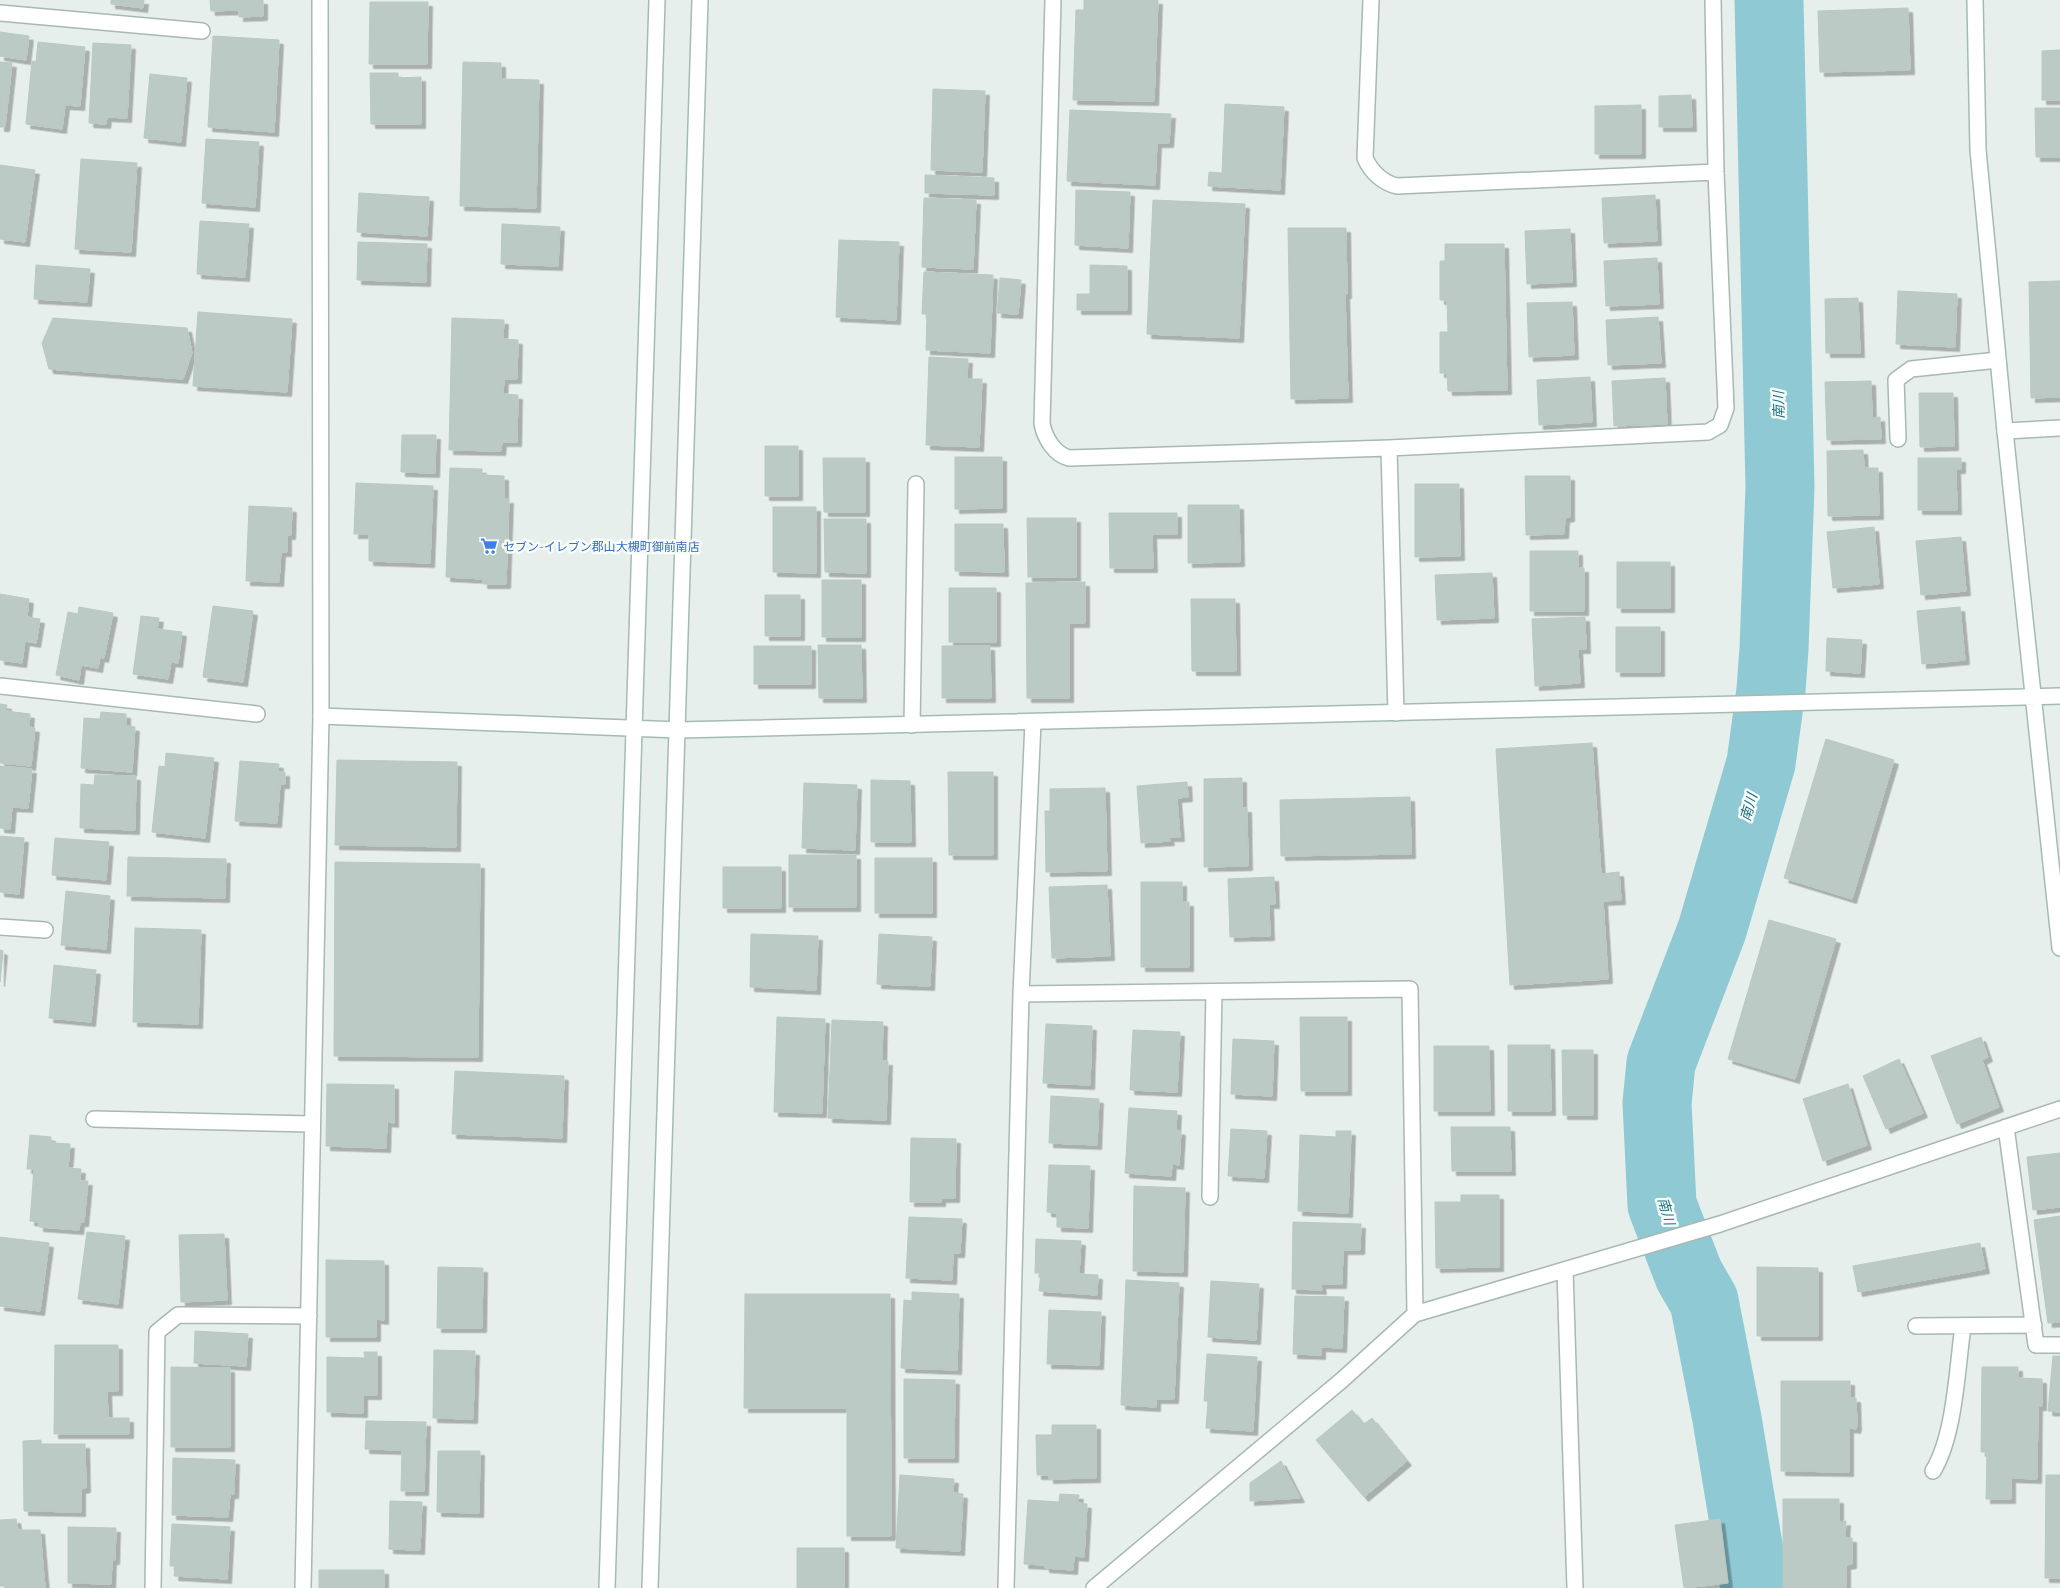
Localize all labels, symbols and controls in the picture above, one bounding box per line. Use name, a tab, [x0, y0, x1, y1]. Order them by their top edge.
water label: 南川	[1769, 389, 1787, 419]
supermarket icon: セブン-イレブン郡山大槻町御前南店	[479, 536, 499, 556]
place label: セブン-イレブン郡山大槻町御前南店	[503, 539, 700, 553]
water label: 南川	[1736, 789, 1761, 823]
water label: 南川	[1655, 1195, 1679, 1229]

